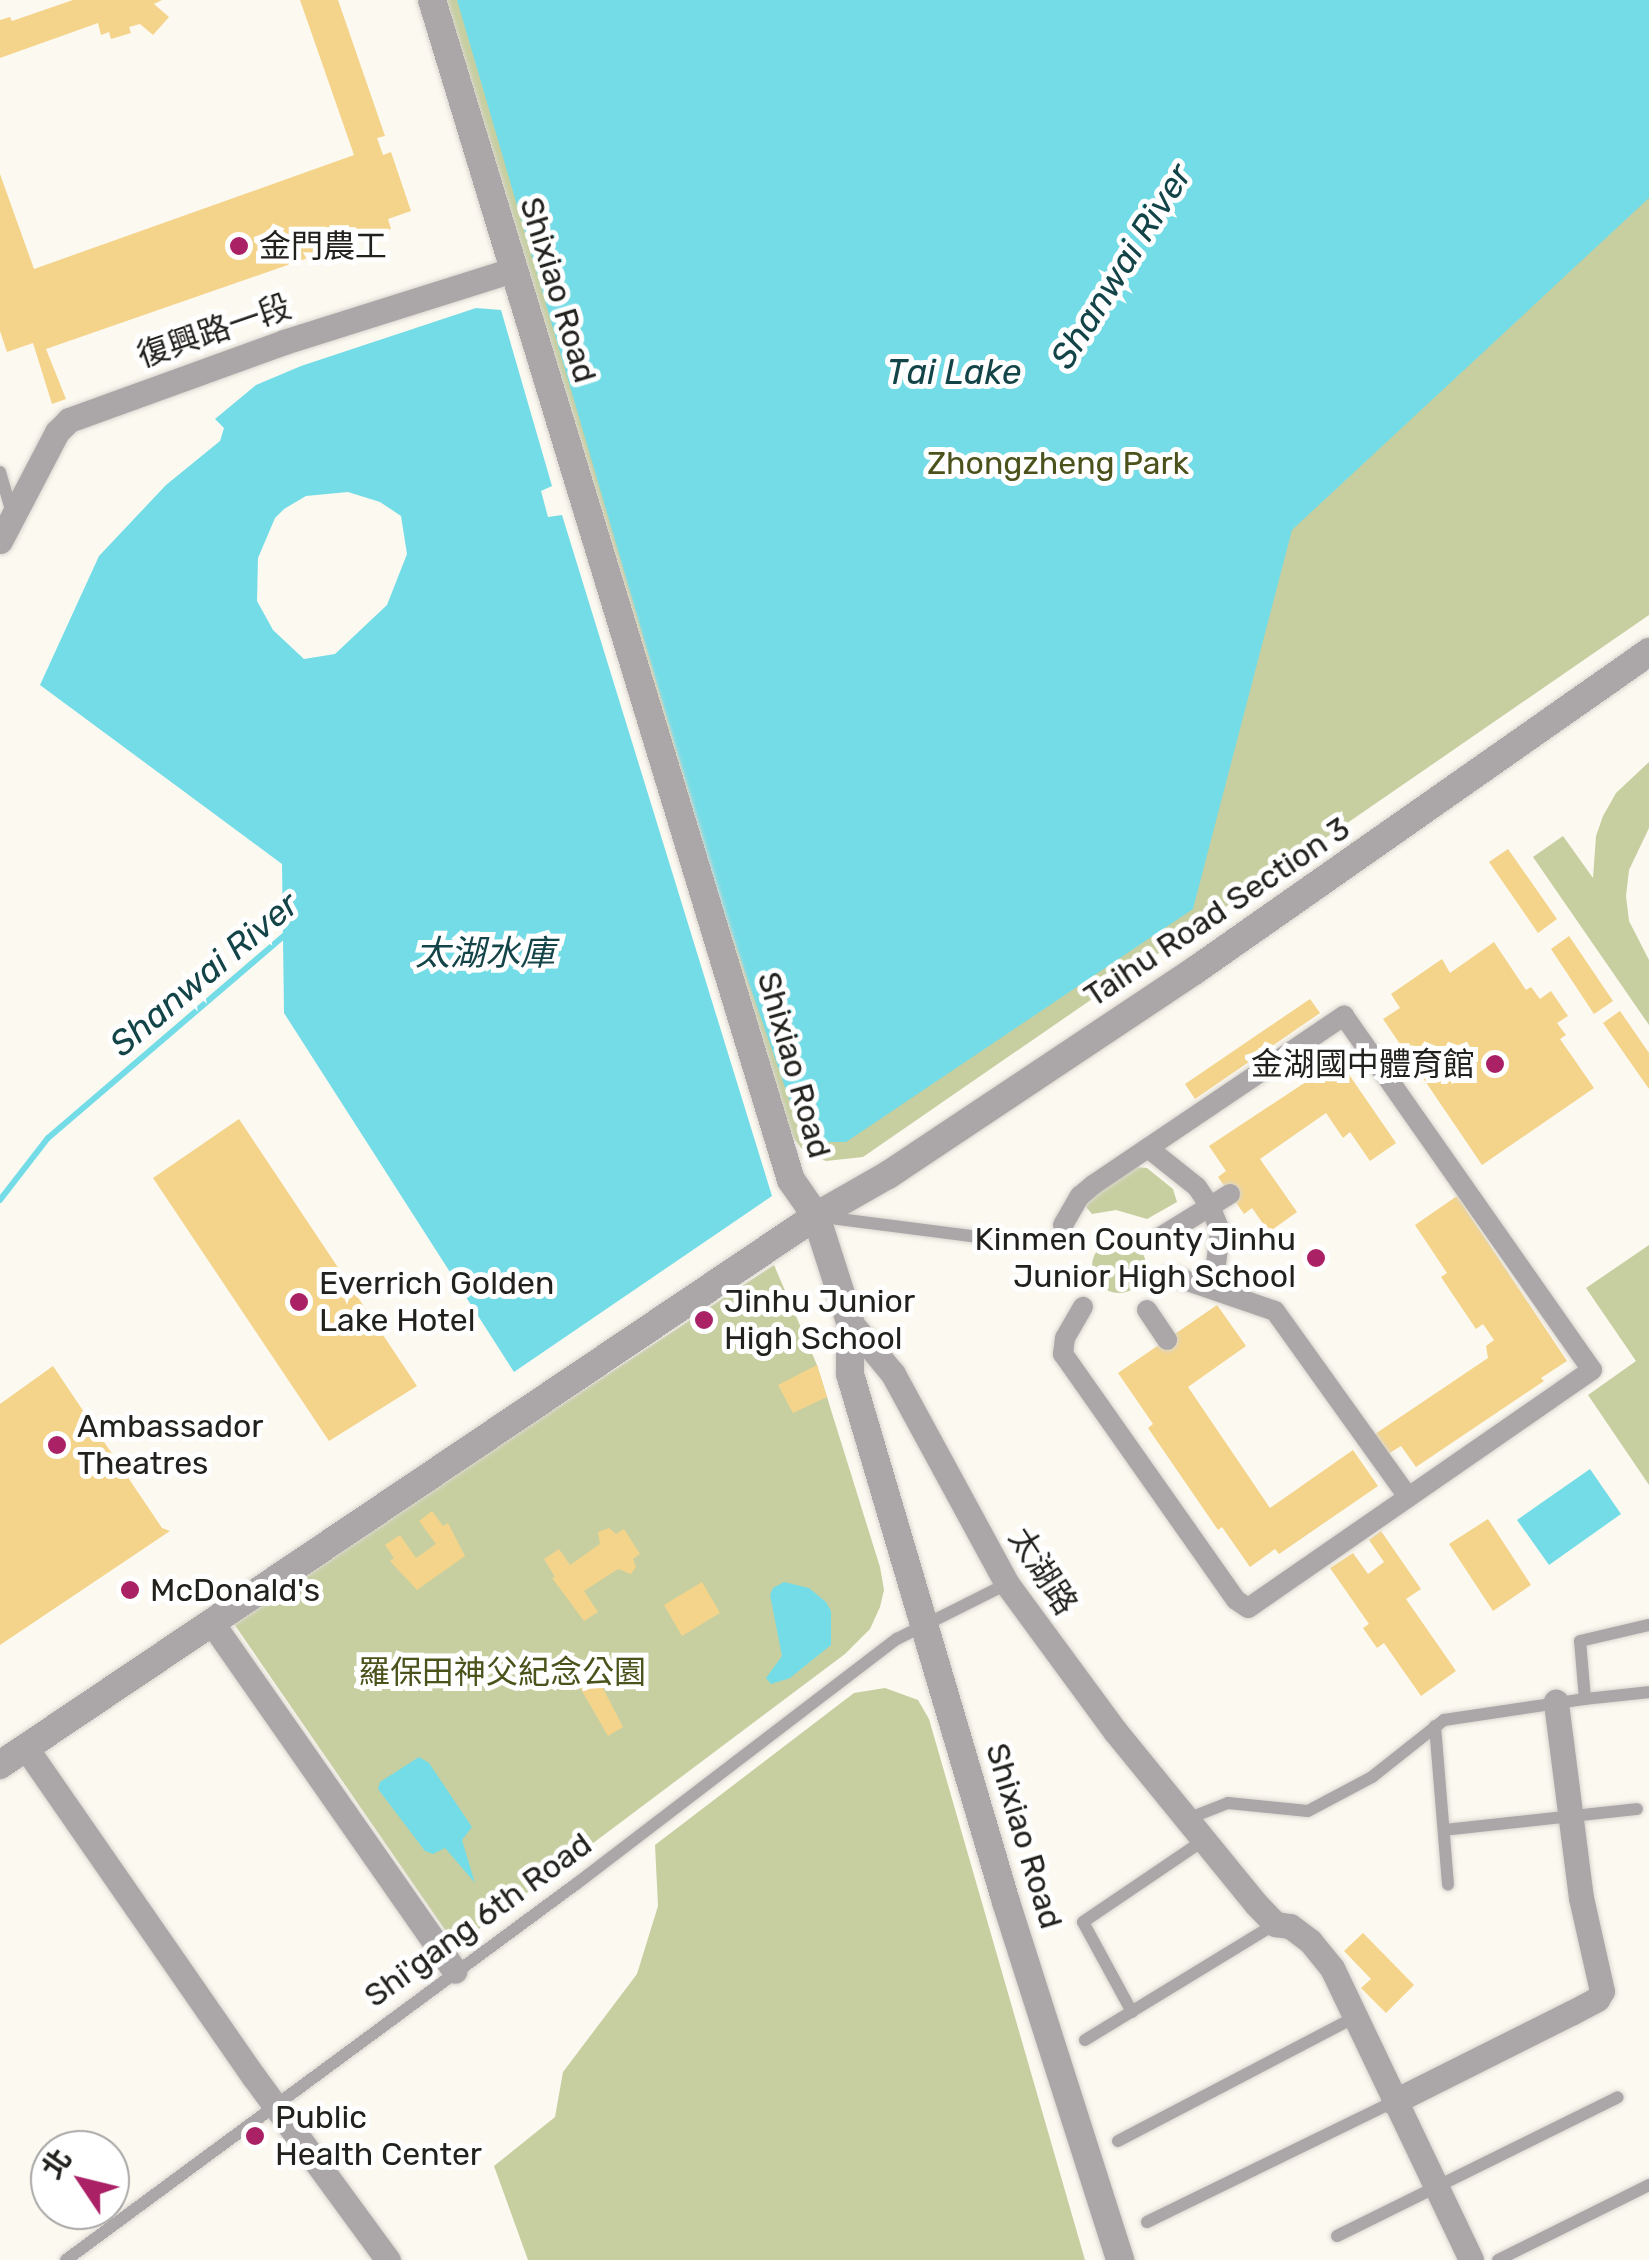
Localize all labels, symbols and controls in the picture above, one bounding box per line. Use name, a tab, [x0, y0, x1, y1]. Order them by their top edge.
water label: Shanwai River	[1041, 156, 1201, 376]
street label: Shixiao Road	[512, 193, 604, 387]
place label: 金門農工	[259, 227, 387, 265]
marker: 金門農工	[228, 235, 250, 257]
street label: 復興路一段	[132, 287, 296, 375]
water label: Tai Lake	[887, 351, 1021, 393]
park label: Zhongzheng Park	[927, 444, 1189, 482]
street label: Taihu Road Section 3	[1077, 809, 1357, 1015]
water label: Shanwai River	[101, 883, 307, 1065]
water label: 太湖水庫	[415, 932, 555, 974]
street label: Shixiao Road	[749, 968, 839, 1162]
place label: 金湖國中體育館	[1251, 1045, 1475, 1083]
marker: 金湖國中體育館	[1484, 1053, 1506, 1075]
place label: Kinmen County Jinhu Junior High School	[974, 1221, 1296, 1296]
marker: Kinmen County Jinhu Junior High School	[1305, 1247, 1327, 1269]
place label: Everrich Golden Lake Hotel	[319, 1265, 554, 1340]
place label: Jinhu Junior High School	[724, 1283, 915, 1358]
marker: Everrich Golden Lake Hotel	[288, 1291, 310, 1313]
marker: Jinhu Junior High School	[693, 1309, 715, 1331]
place label: Ambassador Theatres	[77, 1408, 263, 1483]
marker: Ambassador Theatres	[46, 1434, 68, 1456]
street label: 太湖路	[1001, 1520, 1085, 1622]
place label: McDonald's	[150, 1571, 320, 1609]
marker: McDonald's	[119, 1579, 141, 1601]
park label: 羅保田神父紀念公園	[358, 1653, 646, 1691]
street label: Shixiao Road	[978, 1739, 1070, 1933]
street label: Shi'gang 6th Road	[357, 1825, 599, 2015]
place label: Public Health Center	[275, 2099, 482, 2174]
marker: Public Health Center	[244, 2125, 266, 2147]
north arrow	[30, 2130, 130, 2230]
text: 北	[35, 2143, 78, 2185]

